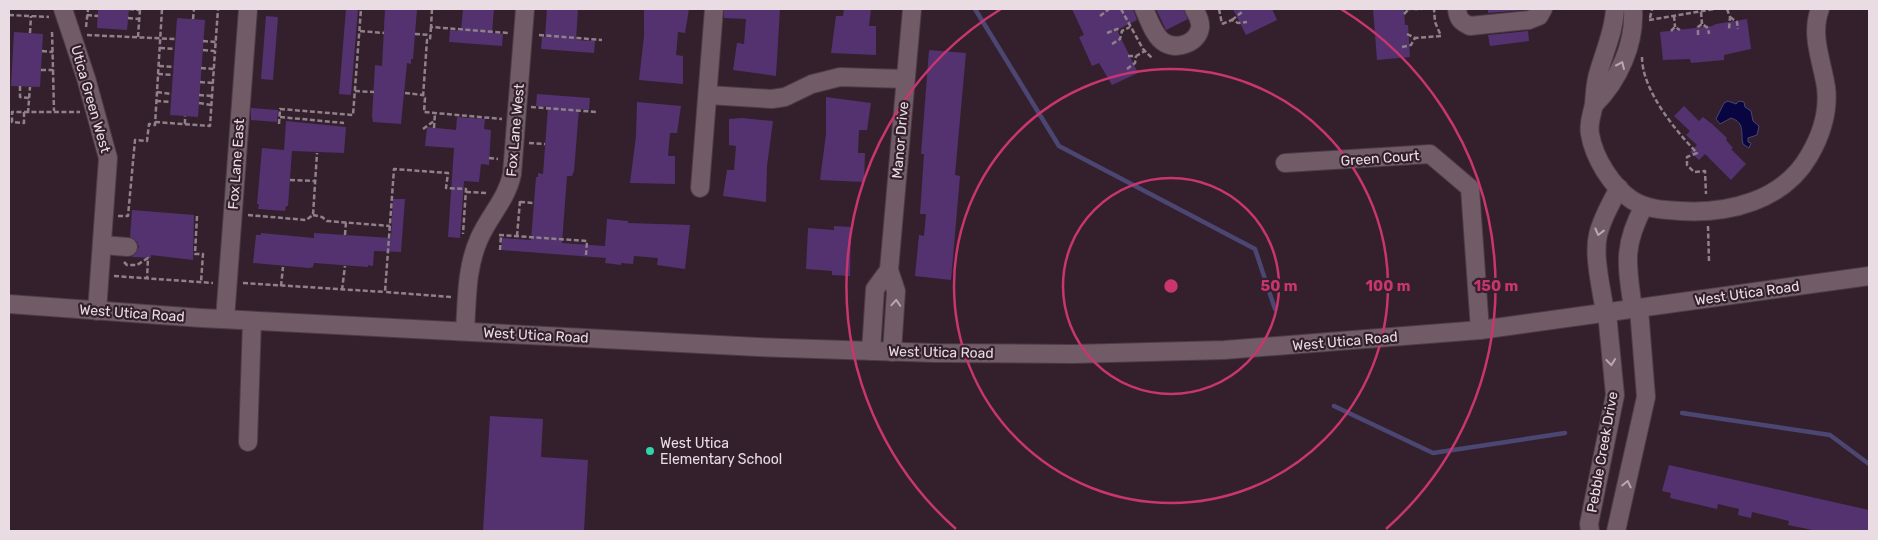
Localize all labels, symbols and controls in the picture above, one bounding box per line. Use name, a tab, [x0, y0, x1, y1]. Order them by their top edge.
street label: Utica Green West	[67, 43, 114, 155]
one-way arrow	[1614, 61, 1625, 70]
street label: Fox Lane West	[503, 82, 528, 177]
street label: Manor Drive	[889, 101, 912, 179]
street label: Fox Lane East	[225, 118, 248, 210]
street label: Green Court	[1340, 147, 1420, 170]
one-way arrow	[1594, 228, 1605, 237]
centre of rings	[1162, 277, 1180, 295]
text: 50 m	[1261, 277, 1297, 295]
text: 100 m	[1366, 277, 1410, 295]
text: 150 m	[1474, 277, 1518, 295]
street label: West Utica Road	[1694, 278, 1801, 309]
one-way arrow	[890, 299, 901, 307]
street label: West Utica Road	[79, 301, 185, 326]
street label: West Utica Road	[483, 324, 589, 347]
street label: West Utica Road	[1292, 328, 1398, 355]
street label: West Utica Road	[888, 343, 994, 362]
one-way arrow	[1605, 358, 1616, 366]
street label: Pebble Creek Drive	[1583, 390, 1622, 514]
place label: West Utica Elementary School	[660, 435, 782, 468]
marker: West Utica Elementary School	[644, 445, 656, 457]
one-way arrow	[1621, 479, 1632, 488]

